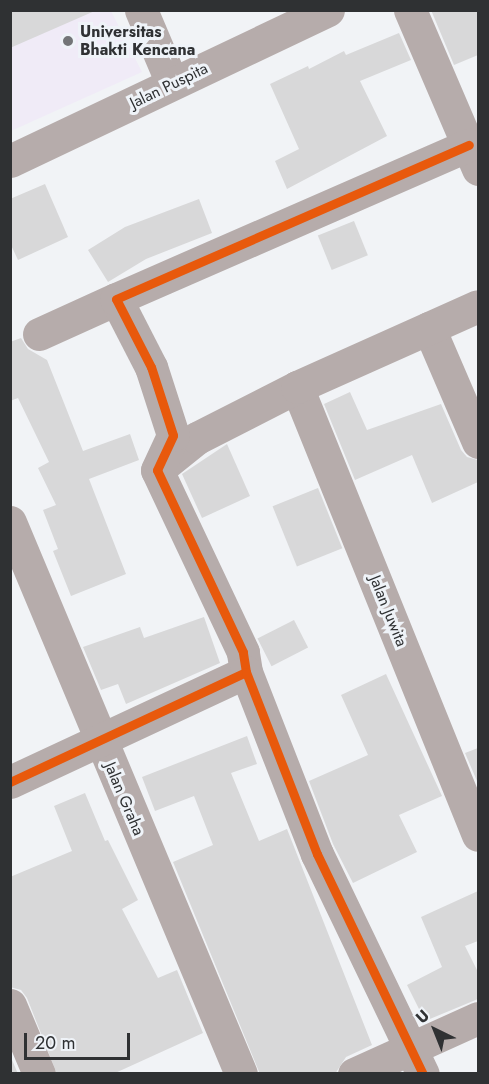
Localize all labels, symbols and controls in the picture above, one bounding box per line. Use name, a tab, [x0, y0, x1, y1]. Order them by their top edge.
place label: Universitas Bhakti Kencana	[80, 22, 195, 60]
marker: Universitas Bhakti Kencana	[61, 34, 75, 48]
street label: Jalan Puspita	[127, 59, 211, 113]
street label: Jalan Juwita	[365, 573, 411, 649]
street label: Jalan Graha	[100, 759, 148, 839]
north arrow	[405, 1000, 465, 1060]
text: U	[410, 1004, 434, 1029]
scale bar	[27, 1021, 134, 1059]
text: 20 m	[35, 1030, 75, 1056]

